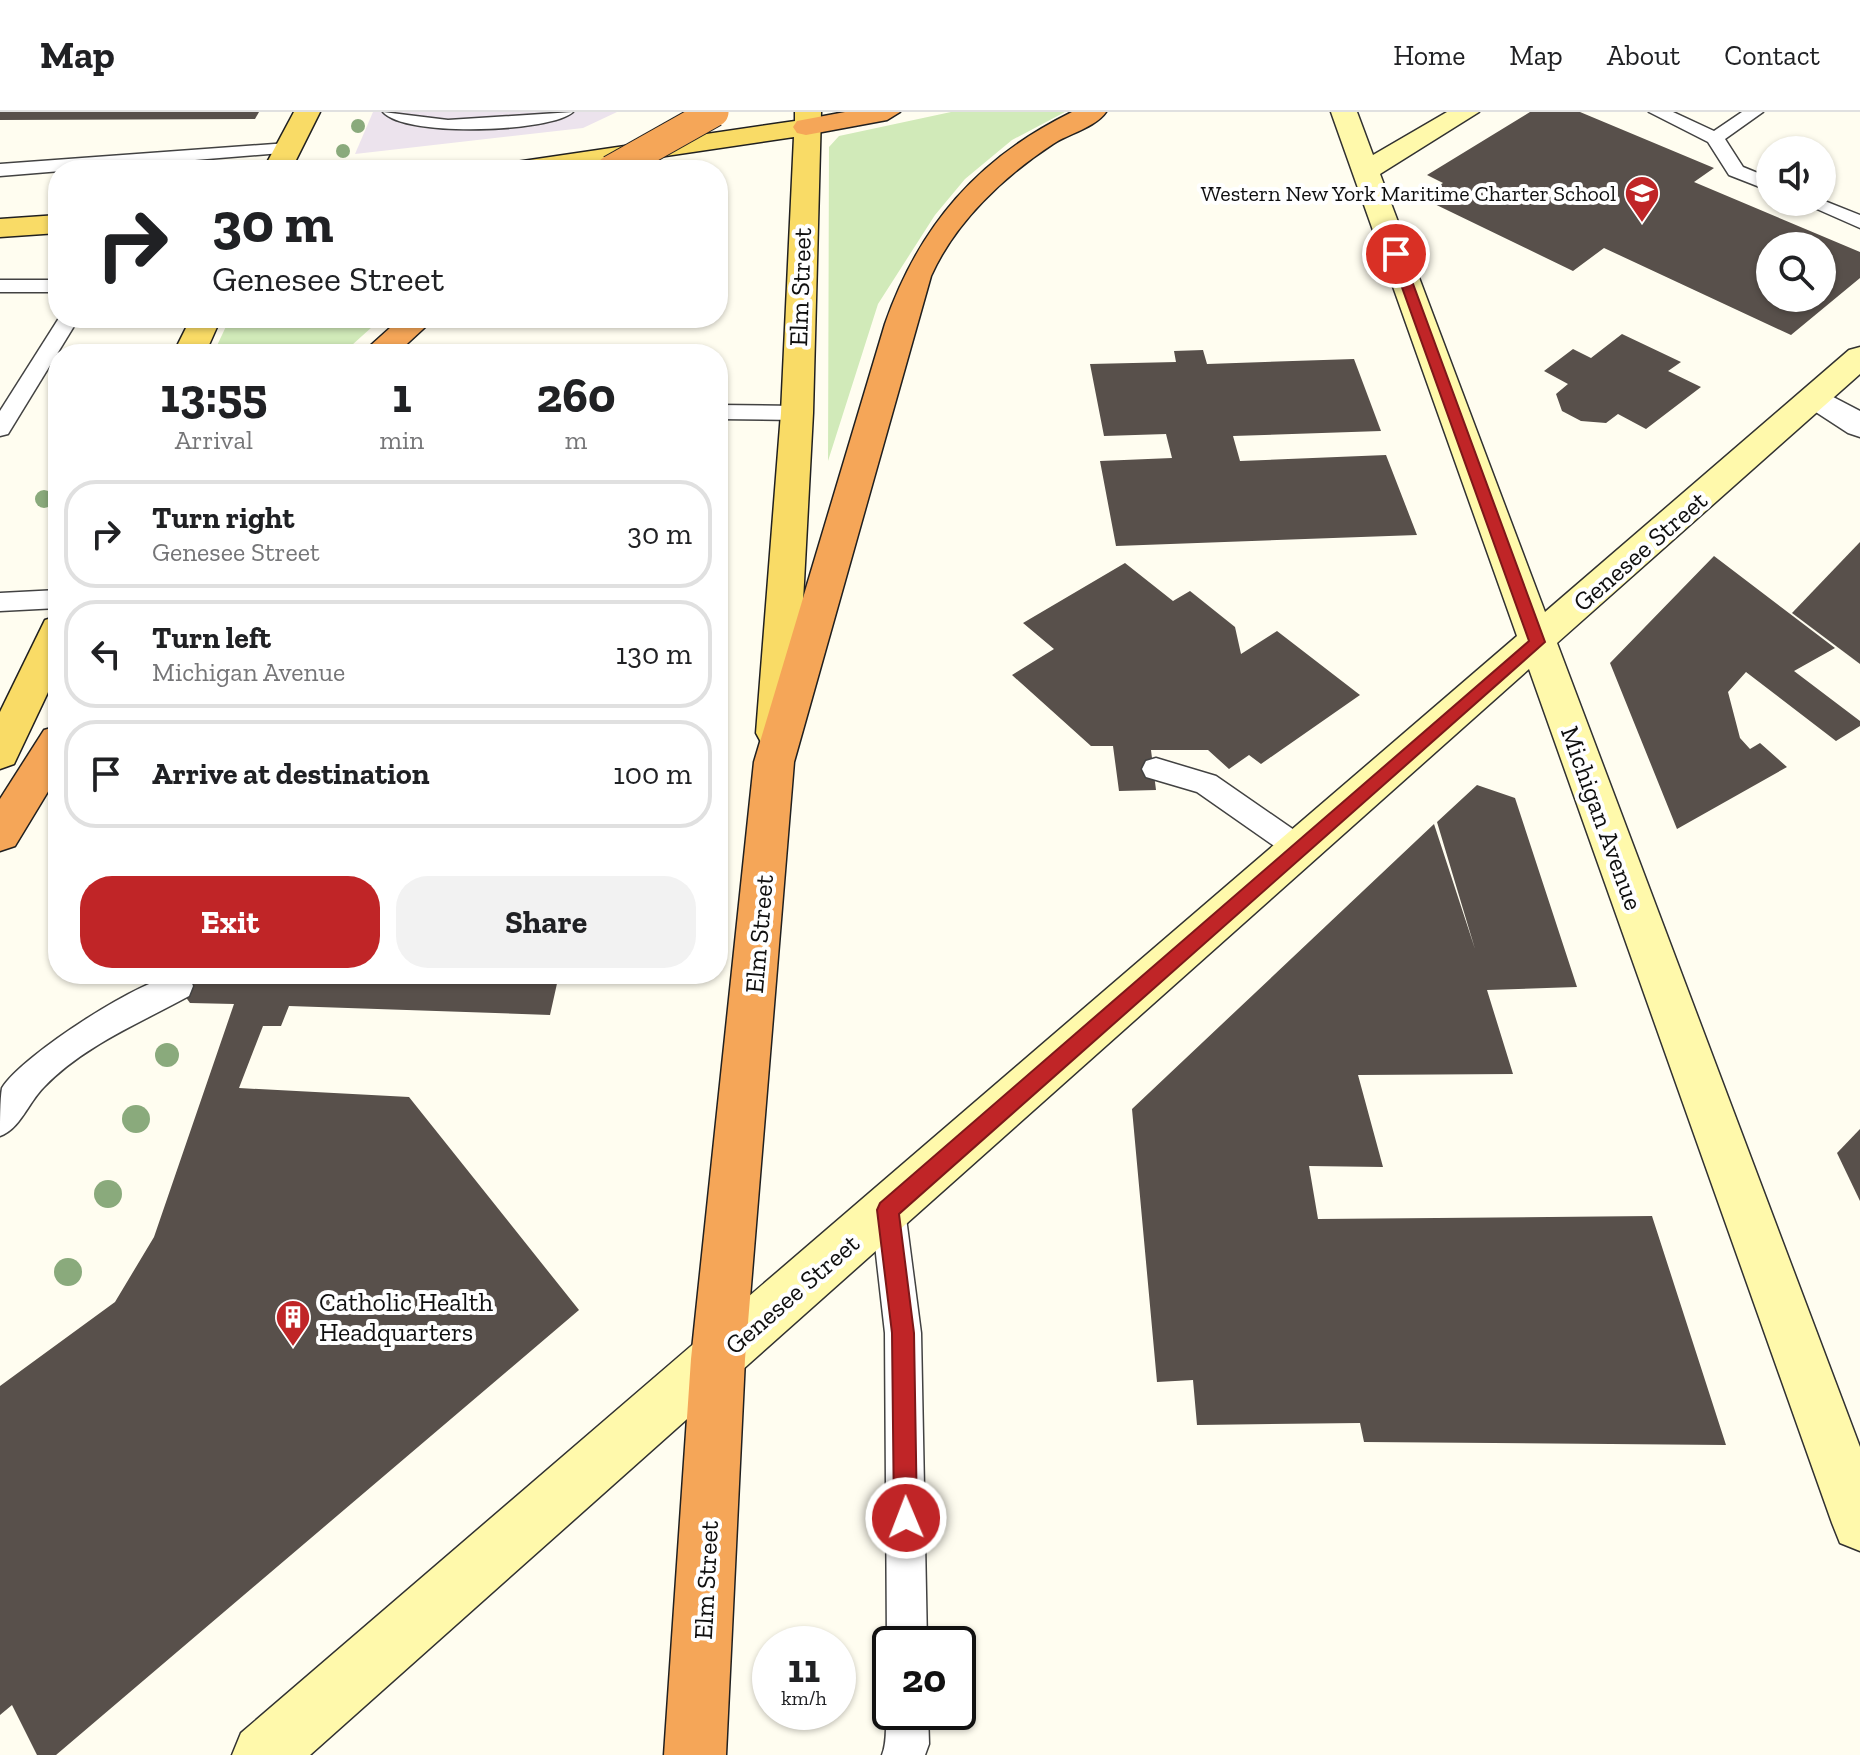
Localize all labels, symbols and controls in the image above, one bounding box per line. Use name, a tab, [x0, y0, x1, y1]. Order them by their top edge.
text: Map	[40, 32, 115, 78]
text: Home	[1393, 39, 1465, 72]
text: Map	[1509, 39, 1563, 72]
text: About	[1607, 39, 1680, 72]
text: Contact	[1724, 39, 1820, 72]
map controls	[1756, 136, 1836, 312]
button: sound	[1756, 136, 1836, 216]
school or university icon: Western New York Maritime Charter School	[1623, 174, 1661, 224]
place label: Western New York Maritime Charter School	[1201, 180, 1616, 207]
text: 30 m	[212, 189, 334, 256]
icon: right	[80, 192, 184, 296]
pin	[1362, 220, 1430, 288]
street label: Elm Street	[782, 227, 818, 347]
icon: arrive	[1374, 232, 1418, 276]
button: search	[1756, 232, 1836, 312]
text: Genesee Street	[212, 257, 444, 300]
text: 13:55	[160, 367, 267, 424]
text: 1	[392, 367, 412, 424]
text: 260	[537, 367, 616, 424]
text: Arrival	[175, 424, 253, 456]
text: min	[380, 424, 424, 456]
text: m	[565, 424, 587, 456]
street label: Genesee Street	[1566, 484, 1714, 618]
text: Turn right	[152, 500, 294, 536]
icon: right	[84, 512, 128, 556]
text: 30 m	[627, 516, 692, 552]
text: Genesee Street	[152, 536, 320, 568]
text: Turn left	[152, 620, 271, 656]
icon: left	[84, 632, 128, 676]
text: 130 m	[616, 636, 692, 672]
text: Michigan Avenue	[152, 656, 345, 688]
street label: Michigan Avenue	[1554, 722, 1650, 914]
icon: arrive	[84, 752, 128, 796]
text: Arrive at destination	[152, 756, 429, 792]
text: 100 m	[613, 756, 692, 792]
street label: Elm Street	[738, 873, 780, 995]
button: Exit	[80, 876, 380, 968]
button: Share	[396, 876, 696, 968]
street label: Genesee Street	[718, 1227, 866, 1361]
place label: Catholic Health Headquarters	[319, 1286, 493, 1348]
building icon: Catholic Health Headquarters	[274, 1298, 312, 1348]
position arrow	[864, 1476, 948, 1560]
street label: Elm Street	[687, 1519, 725, 1640]
speed limit sign: 20	[872, 1626, 976, 1730]
text: 11	[788, 1644, 820, 1692]
text: km/h	[781, 1686, 827, 1710]

